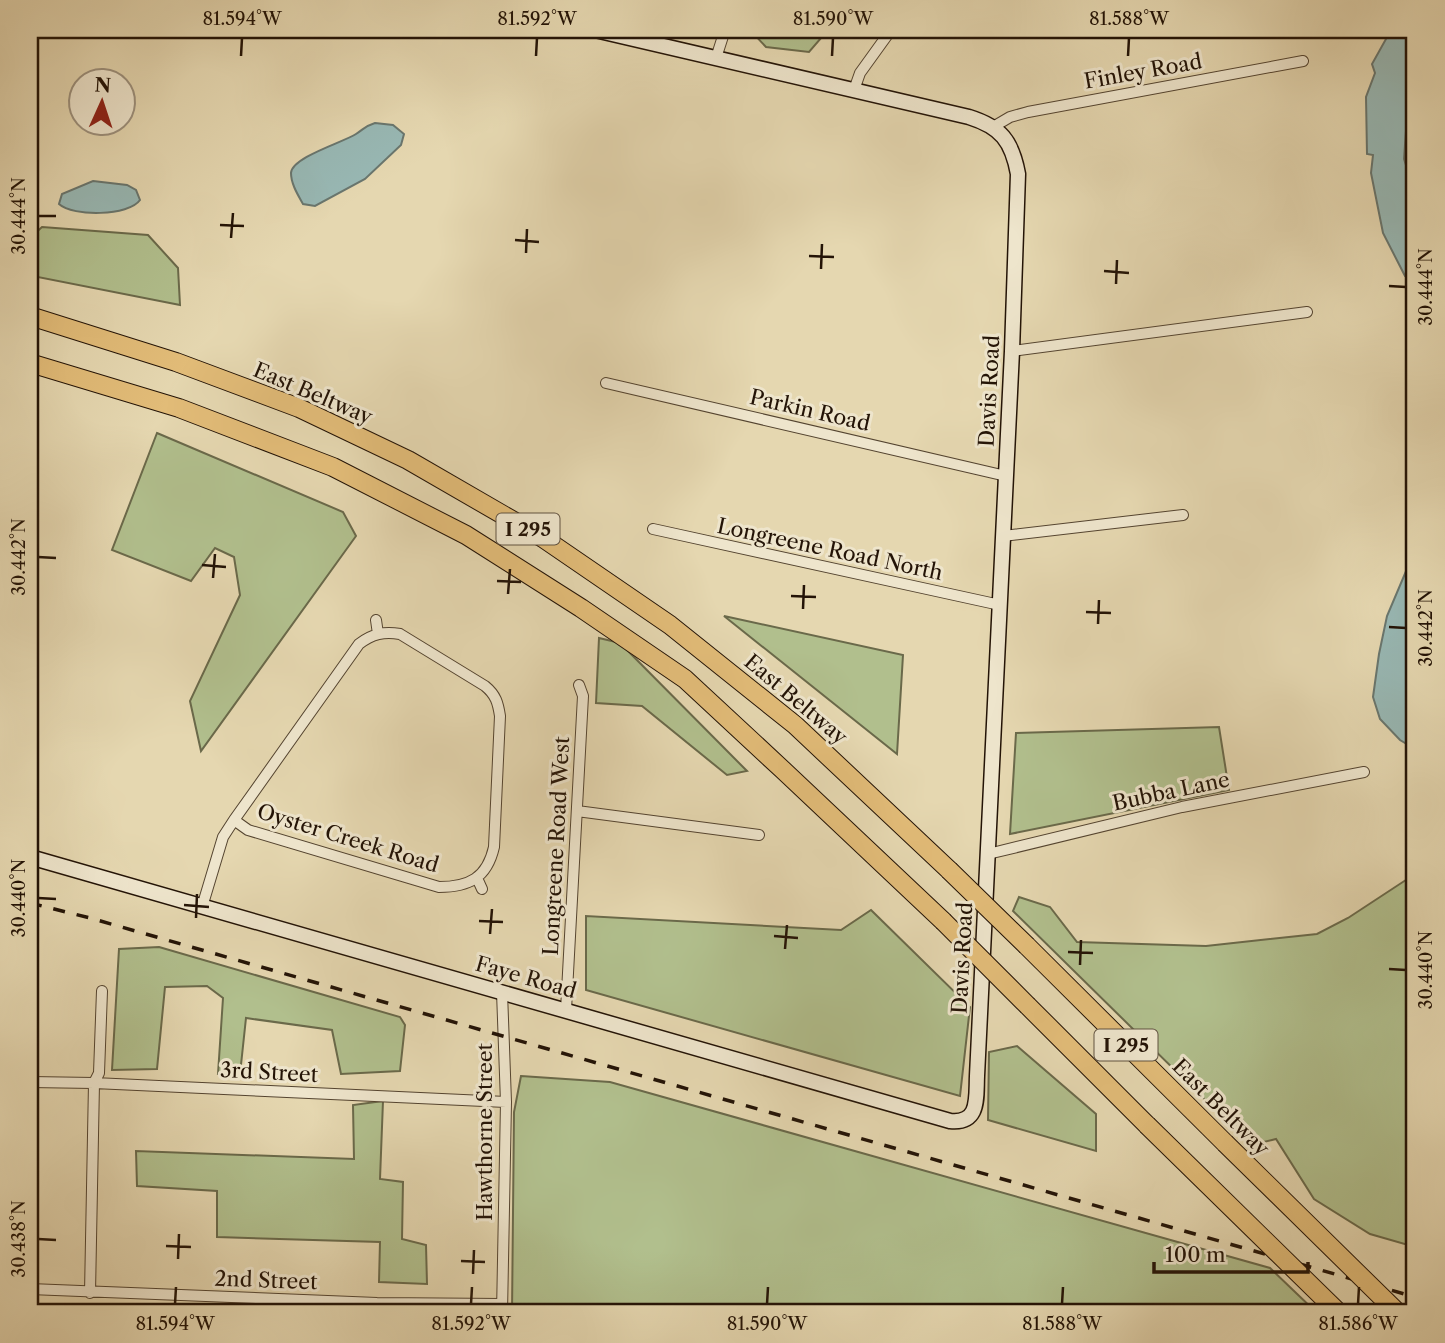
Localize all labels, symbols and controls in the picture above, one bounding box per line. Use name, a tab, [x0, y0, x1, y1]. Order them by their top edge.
text: 81.594°W	[202, 8, 283, 30]
text: 81.592°W	[497, 8, 578, 30]
text: 81.590°W	[793, 8, 874, 30]
text: 81.588°W	[1089, 8, 1170, 30]
street label: Finley Road	[1082, 48, 1204, 94]
north arrow	[66, 66, 136, 136]
text: N	[94, 74, 112, 97]
text: 30.444°N	[8, 177, 30, 255]
text: 30.444°N	[1415, 248, 1437, 326]
street label: Davis Road	[974, 334, 1004, 448]
street label: East Beltway	[250, 357, 376, 429]
street label: Parkin Road	[747, 384, 873, 436]
street label: Longreene Road North	[715, 513, 945, 585]
road number: I 295	[496, 514, 560, 544]
text: 30.442°N	[8, 518, 30, 596]
text: 30.442°N	[1415, 589, 1437, 667]
street label: East Beltway	[739, 649, 853, 749]
street label: Longreene Road West	[538, 735, 574, 956]
street label: Bubba Lane	[1110, 766, 1232, 816]
street label: Oyster Creek Road	[254, 798, 442, 878]
text: 30.440°N	[8, 858, 30, 937]
street label: Davis Road	[947, 901, 977, 1015]
text: 30.440°N	[1415, 930, 1437, 1009]
street label: Faye Road	[473, 951, 580, 1003]
road number: I 295	[1094, 1030, 1158, 1060]
street label: Hawthorne Street	[472, 1042, 497, 1221]
street label: East Beltway	[1167, 1053, 1275, 1161]
street label: 3rd Street	[219, 1057, 319, 1087]
text: 30.438°N	[8, 1200, 30, 1278]
scale bar	[1154, 1231, 1308, 1275]
text: 100 m	[1165, 1242, 1226, 1267]
street label: 2nd Street	[214, 1266, 319, 1294]
text: 81.594°W	[135, 1313, 216, 1335]
text: 81.592°W	[431, 1313, 512, 1335]
text: 81.590°W	[727, 1313, 808, 1335]
text: 81.588°W	[1022, 1313, 1103, 1335]
text: 81.586°W	[1318, 1313, 1399, 1335]

